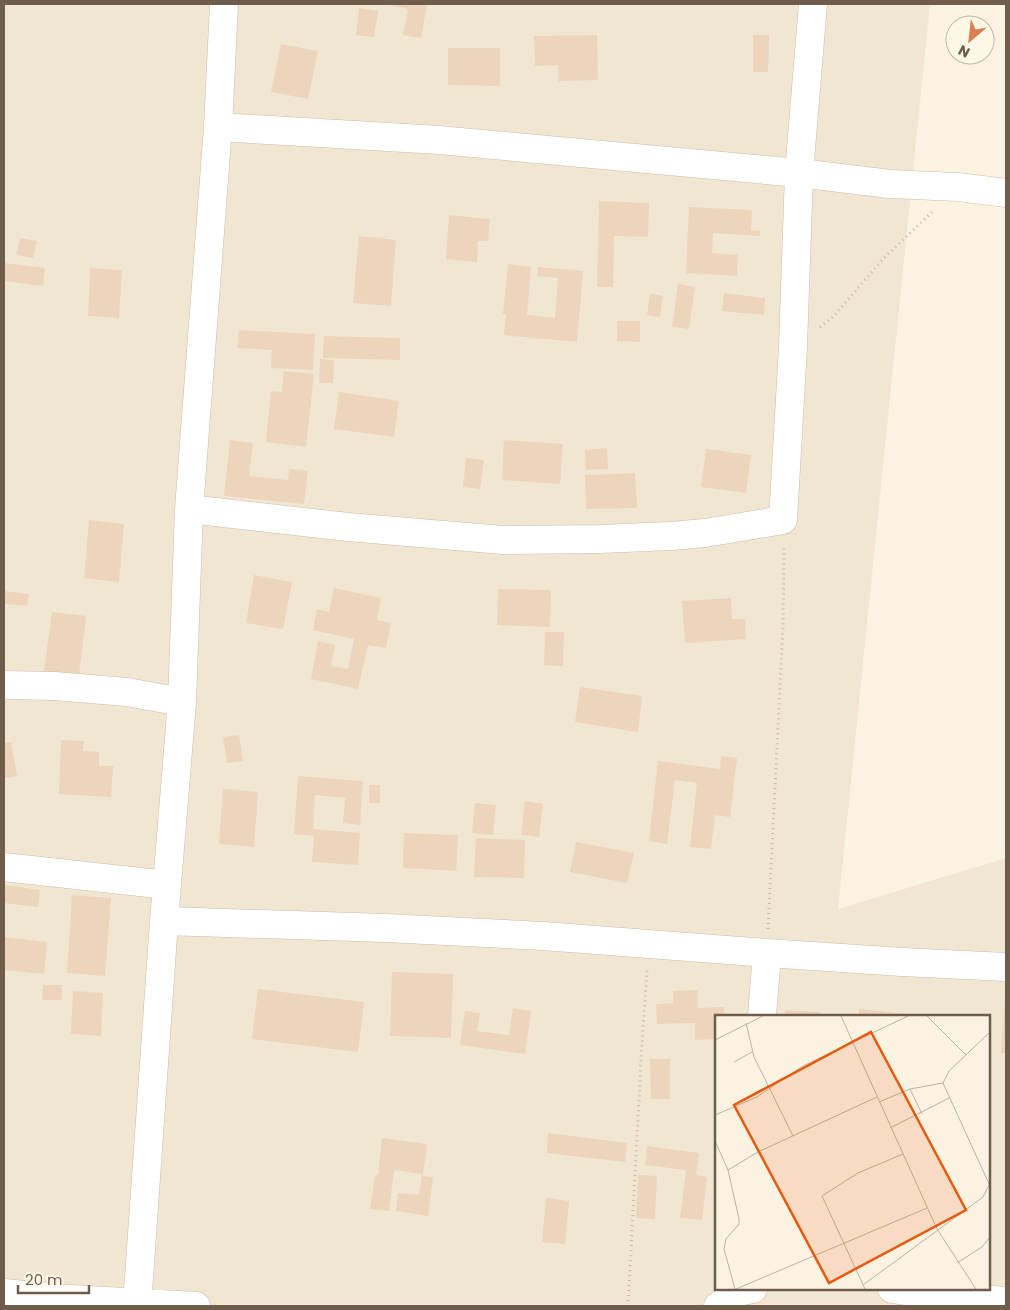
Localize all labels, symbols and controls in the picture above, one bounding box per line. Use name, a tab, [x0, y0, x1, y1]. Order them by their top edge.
north arrow	[945, 15, 995, 65]
text: N	[955, 40, 973, 63]
inset map	[715, 1015, 990, 1290]
scale bar	[18, 1262, 89, 1294]
text: 20 m	[25, 1269, 63, 1290]

